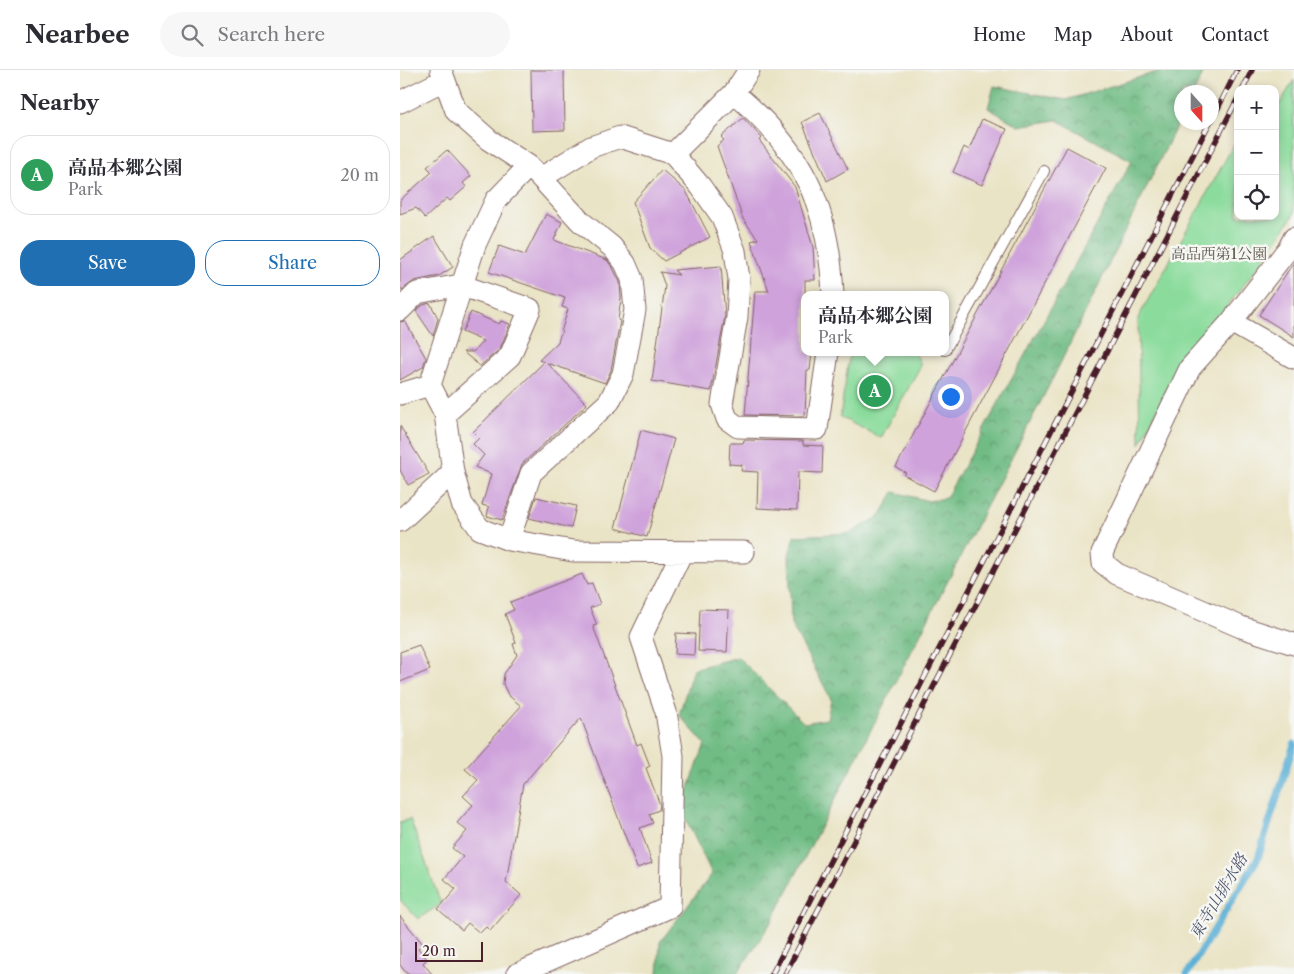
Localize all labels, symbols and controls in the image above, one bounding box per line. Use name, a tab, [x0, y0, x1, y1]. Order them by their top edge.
search box	[160, 12, 510, 57]
text: Nearbee	[25, 20, 130, 49]
icon: search	[178, 21, 206, 49]
text: Search here	[218, 23, 325, 46]
text: Home	[973, 24, 1026, 46]
text: Map	[1054, 24, 1092, 46]
text: About	[1120, 24, 1173, 46]
text: Contact	[1201, 24, 1269, 46]
north arrow	[1174, 85, 1219, 130]
map controls	[1234, 85, 1279, 220]
button: +	[1234, 85, 1279, 130]
text: Nearby	[20, 90, 99, 115]
button: −	[1234, 130, 1279, 175]
text: 高品本郷公園	[68, 156, 182, 179]
text: A	[31, 165, 43, 185]
text: 20 m	[340, 165, 379, 185]
button: locate	[1234, 175, 1279, 220]
text: Park	[68, 179, 103, 199]
button: Save	[20, 240, 195, 286]
button: Share	[205, 240, 380, 286]
park label: 高品西第1公園	[1171, 244, 1267, 263]
popup	[801, 291, 949, 356]
text: 高品本郷公園	[818, 304, 932, 327]
text: Park	[818, 327, 853, 347]
pin: A	[859, 372, 891, 410]
your location	[938, 384, 964, 410]
water label: 東寺山排水路	[1185, 849, 1252, 942]
scale bar	[415, 939, 482, 962]
text: 20 m	[422, 942, 456, 960]

